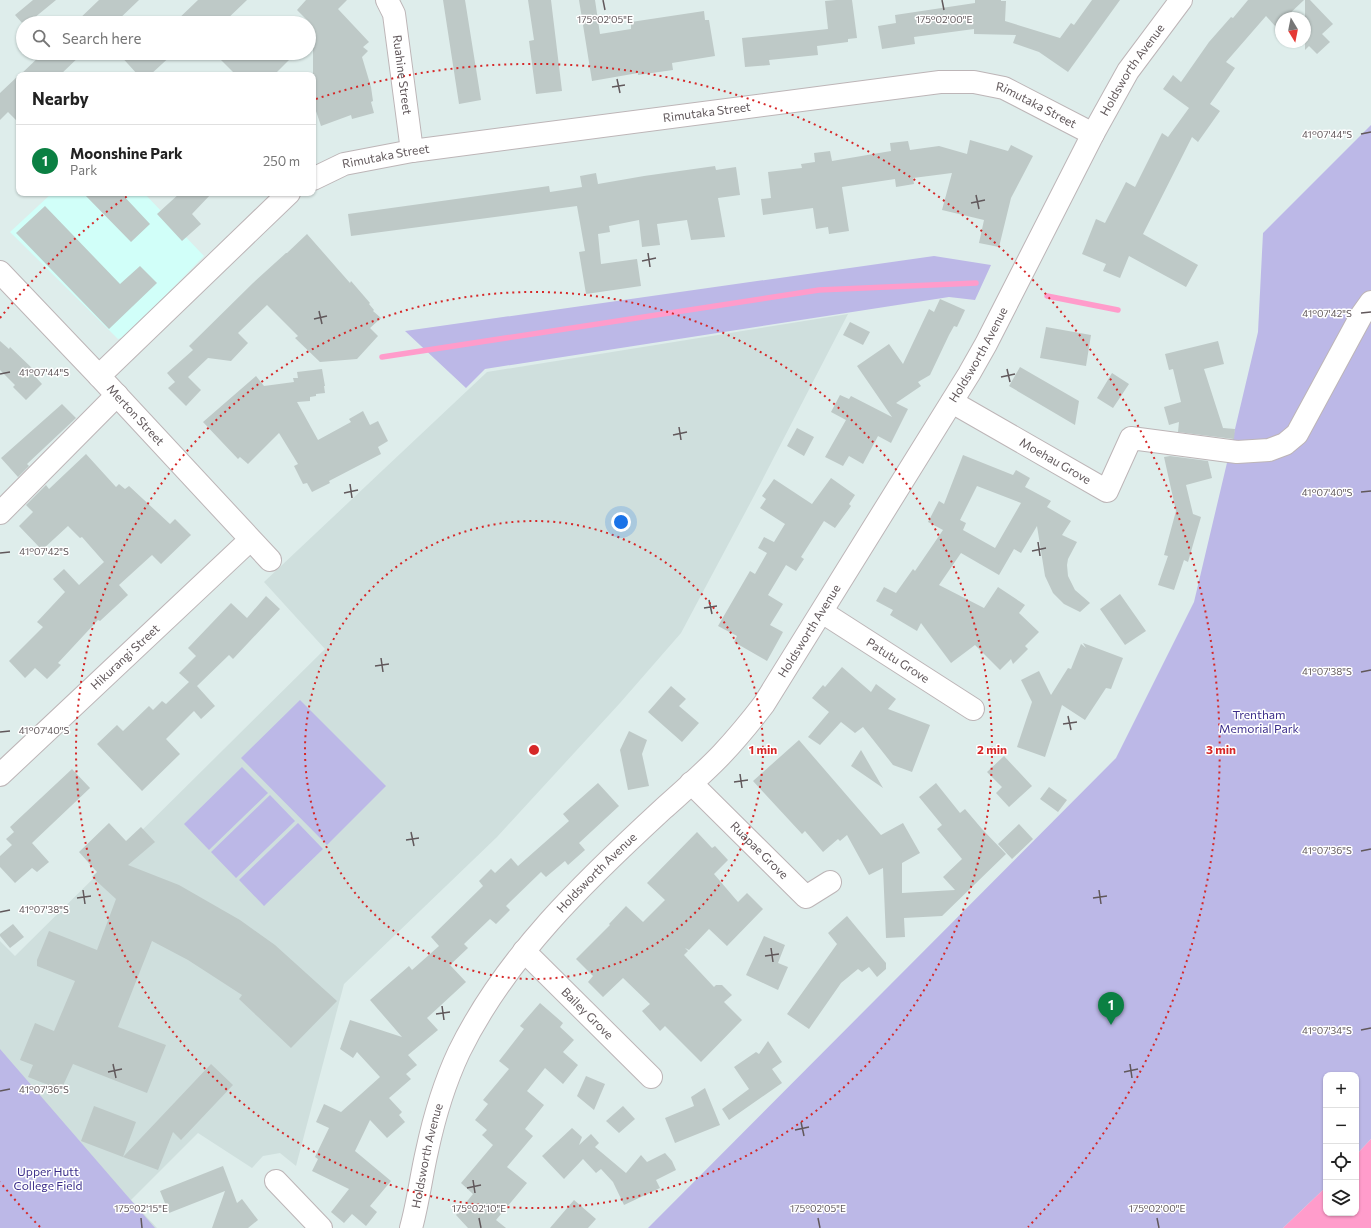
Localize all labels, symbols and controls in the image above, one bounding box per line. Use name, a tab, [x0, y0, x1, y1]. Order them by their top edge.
north arrow	[1275, 12, 1311, 48]
text: 175°02'05"E	[577, 13, 633, 25]
text: 175°02'00"E	[916, 13, 972, 25]
search box	[16, 16, 316, 60]
street label: Holdsworth Avenue	[1097, 21, 1167, 118]
icon: search	[30, 27, 52, 49]
text: Search here	[62, 29, 141, 47]
street label: Ruahine Street	[391, 34, 415, 116]
street label: Rimutaka Street	[995, 79, 1079, 130]
text: Nearby	[32, 88, 89, 109]
street label: Rimutaka Street	[662, 99, 752, 124]
text: 41°07'44"S	[1302, 128, 1352, 140]
street label: Rimutaka Street	[341, 141, 430, 170]
text: Moonshine Park	[70, 144, 183, 162]
text: 1	[42, 153, 48, 169]
text: 250 m	[263, 153, 300, 169]
text: Park	[70, 162, 97, 178]
street label: Holdsworth Avenue	[945, 304, 1010, 404]
text: 41°07'42"S	[1302, 307, 1352, 319]
text: 41°07'44"S	[19, 366, 69, 378]
street label: Merton Street	[104, 381, 168, 448]
street label: Moehau Grove	[1018, 434, 1094, 486]
text: 41°07'40"S	[1302, 486, 1352, 498]
your location	[611, 512, 631, 532]
text: 41°07'42"S	[19, 545, 69, 557]
street label: Holdsworth Avenue	[774, 581, 843, 680]
street label: Hikurangi Street	[87, 621, 162, 692]
street label: Patutu Grove	[864, 634, 932, 685]
text: 41°07'38"S	[1302, 665, 1352, 677]
park label: Trentham Memorial Park	[1219, 707, 1300, 735]
text: 41°07'40"S	[19, 724, 69, 736]
text: 1 min	[749, 742, 777, 756]
text: 2 min	[977, 742, 1007, 756]
text: 3 min	[1206, 742, 1236, 756]
centre of rings	[527, 743, 541, 757]
street label: Ruapae Grove	[728, 818, 792, 881]
street label: Holdsworth Avenue	[553, 829, 639, 915]
text: 41°07'36"S	[1302, 844, 1352, 856]
text: 41°07'38"S	[19, 903, 69, 915]
street label: Bailey Grove	[559, 984, 617, 1042]
pin: 1	[1098, 992, 1124, 1025]
text: 41°07'34"S	[1302, 1024, 1352, 1036]
map controls	[1323, 1072, 1359, 1216]
button: +	[1323, 1072, 1359, 1108]
text: 41°07'36"S	[19, 1083, 69, 1095]
street label: Holdsworth Avenue	[408, 1101, 445, 1209]
button: −	[1323, 1108, 1359, 1144]
button: locate	[1323, 1144, 1359, 1180]
park label: Upper Hutt College Field	[13, 1164, 83, 1192]
button: layers	[1323, 1180, 1359, 1216]
text: 175°02'15"E	[114, 1202, 168, 1214]
text: 175°02'10"E	[452, 1202, 506, 1214]
text: 175°02'05"E	[790, 1202, 846, 1214]
text: 175°02'00"E	[1129, 1202, 1185, 1214]

